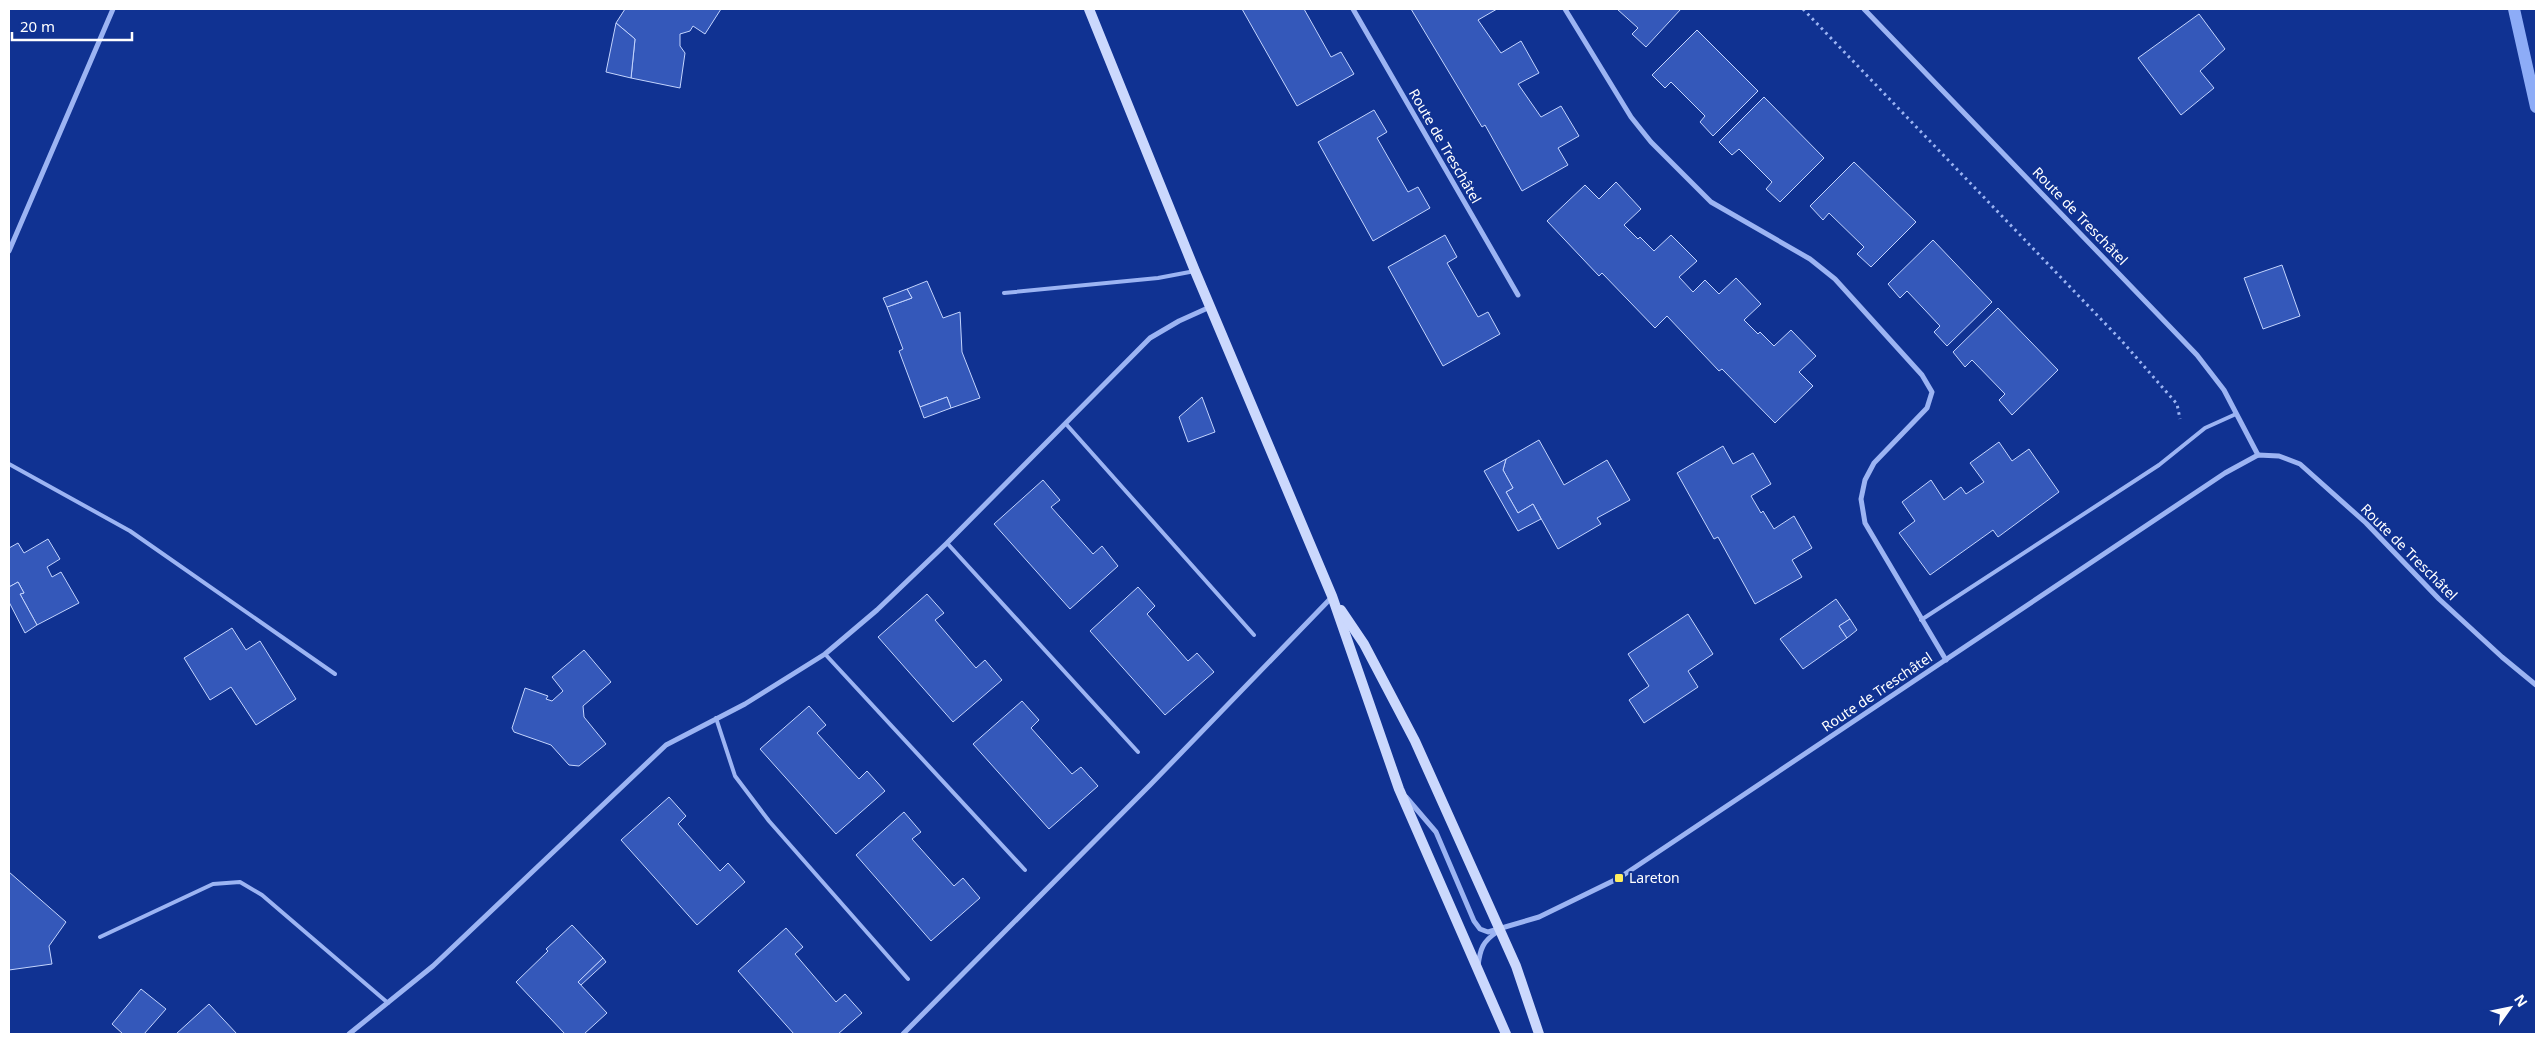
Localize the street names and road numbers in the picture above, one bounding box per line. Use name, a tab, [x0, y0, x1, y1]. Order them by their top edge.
street label: Route de Treschâtel	[1405, 85, 1486, 207]
street label: Route de Treschâtel	[2029, 162, 2132, 269]
street label: Route de Treschâtel	[2357, 499, 2462, 604]
street label: Route de Treschâtel	[1818, 647, 1936, 736]

